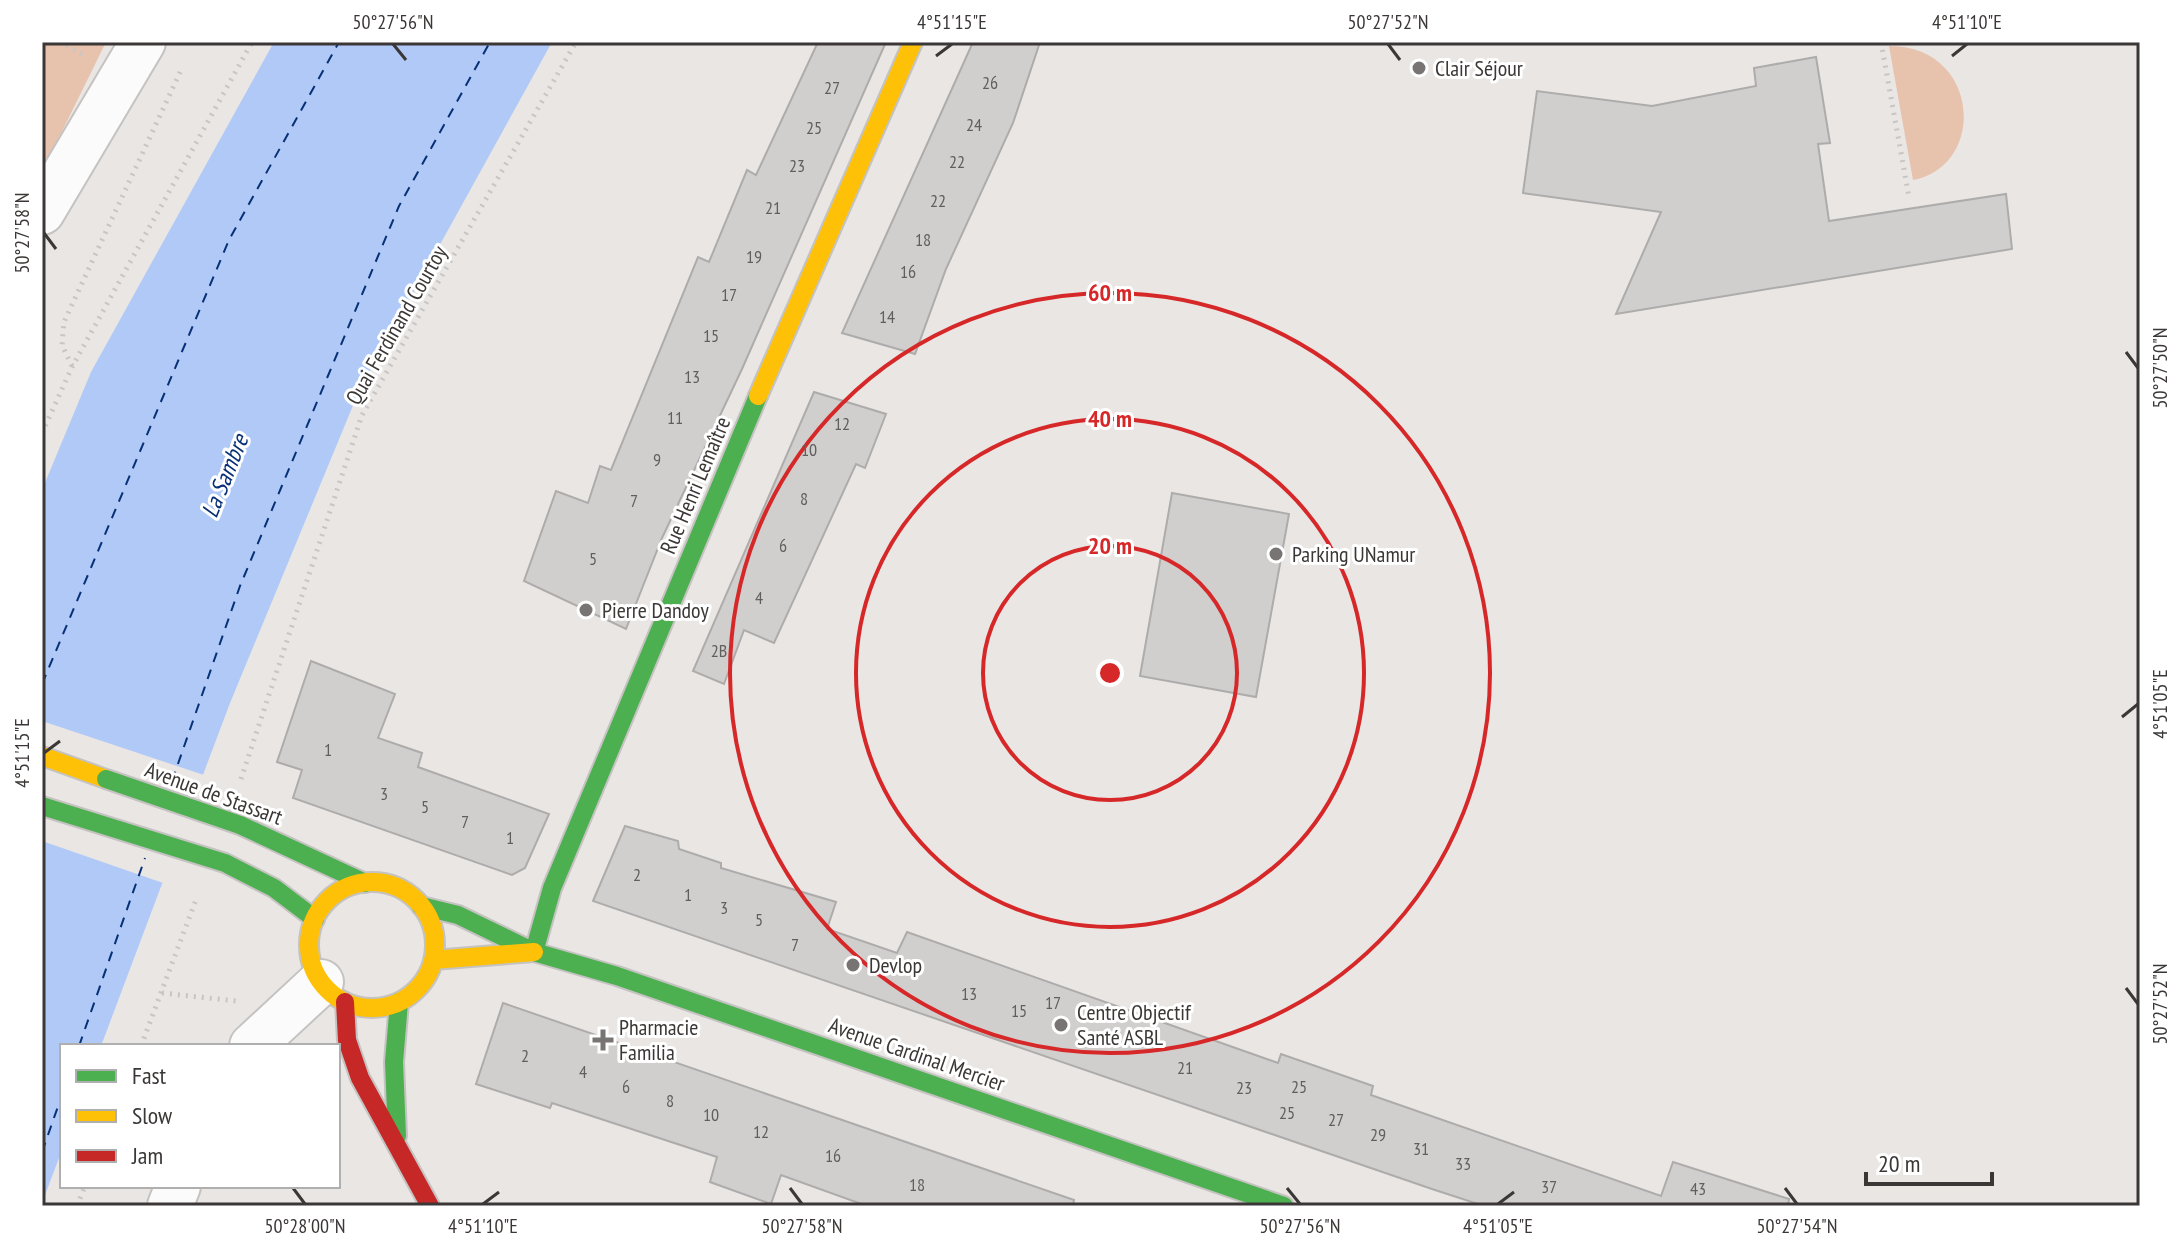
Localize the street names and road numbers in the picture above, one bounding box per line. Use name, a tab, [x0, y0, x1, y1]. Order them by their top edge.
street label: Quai Ferdinand Courtoy	[339, 240, 453, 410]
street label: Rue Henri Lemaître	[654, 412, 736, 558]
street label: Avenue de Stassart	[141, 755, 287, 831]
street label: Avenue Cardinal Mercier	[825, 1011, 1009, 1097]

